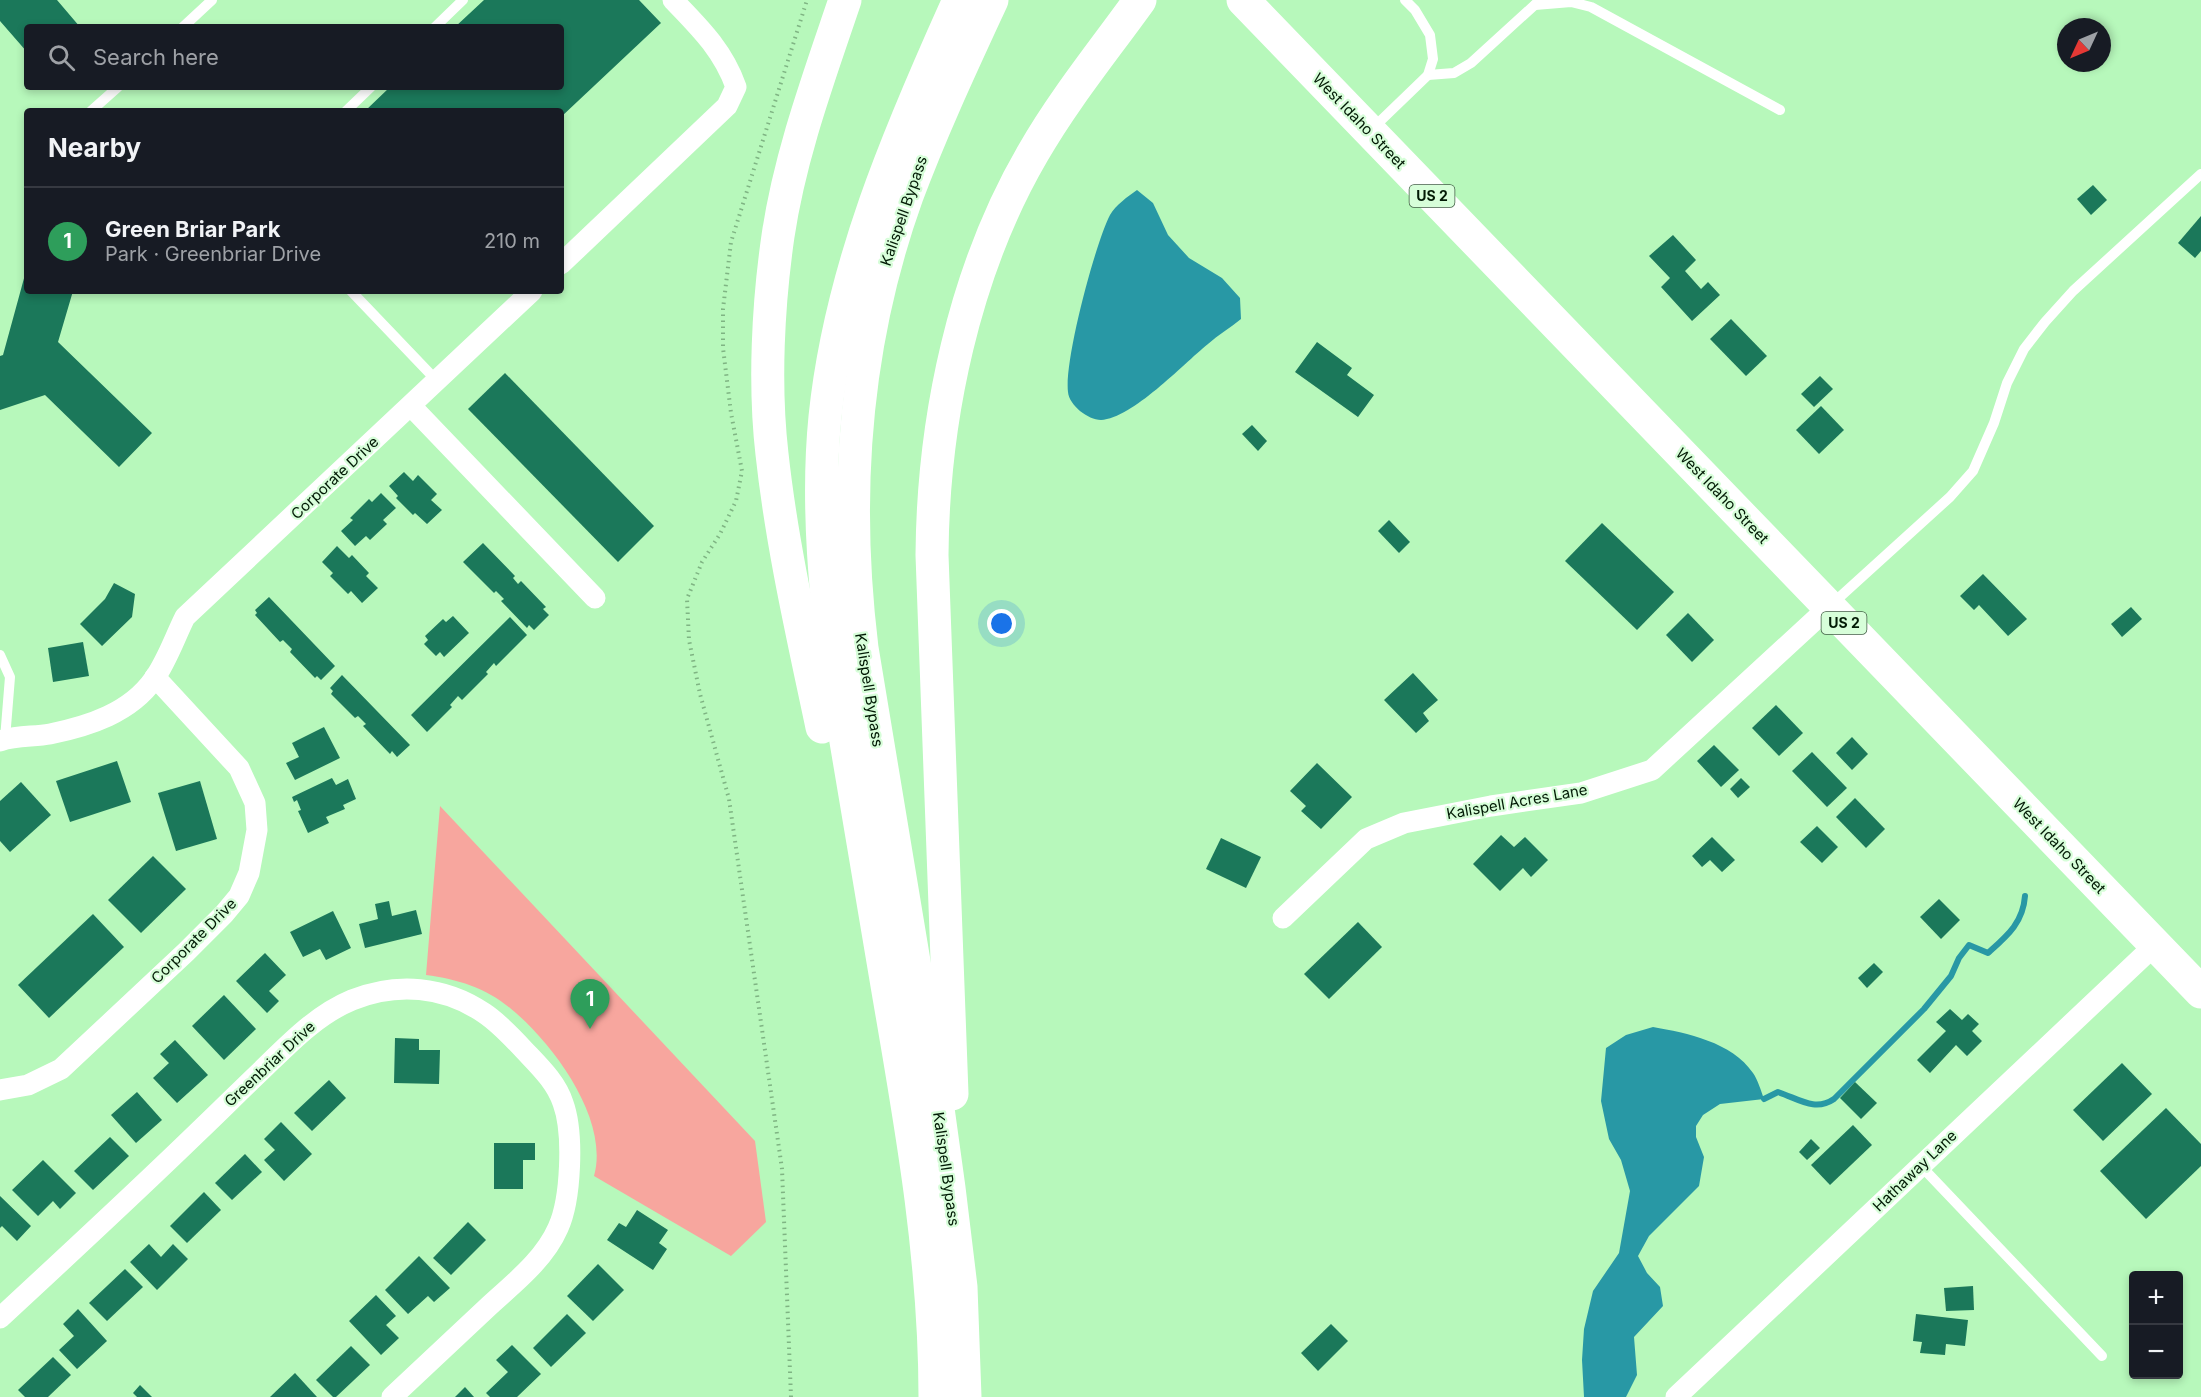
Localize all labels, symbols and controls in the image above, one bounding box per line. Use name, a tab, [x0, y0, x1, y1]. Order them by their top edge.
north arrow	[2057, 18, 2111, 72]
search box	[24, 24, 564, 90]
icon: search	[45, 41, 78, 74]
text: Search here	[93, 44, 219, 70]
street label: West Idaho Street	[1309, 69, 1410, 173]
text: Nearby	[48, 132, 141, 163]
street label: Kalispell Bypass	[876, 153, 931, 268]
road number: US 2	[1410, 185, 1454, 207]
text: Green Briar Park	[105, 216, 280, 242]
text: 1	[63, 229, 72, 253]
text: 210 m	[484, 229, 540, 253]
text: Park · Greenbriar Drive	[105, 242, 321, 266]
street label: Corporate Drive	[287, 432, 382, 523]
street label: West Idaho Street	[1672, 444, 1773, 548]
your location	[987, 609, 1016, 638]
road number: US 2	[1822, 612, 1866, 634]
street label: Kalispell Bypass	[851, 632, 888, 748]
street label: Kalispell Acres Lane	[1445, 780, 1589, 823]
street label: West Idaho Street	[2009, 794, 2110, 898]
street label: Corporate Drive	[147, 894, 240, 987]
pin: 1	[570, 980, 610, 1029]
street label: Greenbriar Drive	[220, 1017, 319, 1111]
street label: Kalispell Bypass	[929, 1111, 964, 1227]
street label: Hathaway Lane	[1869, 1126, 1961, 1215]
map controls	[2129, 1271, 2183, 1379]
button: +	[2129, 1271, 2183, 1325]
button: −	[2129, 1325, 2183, 1379]

